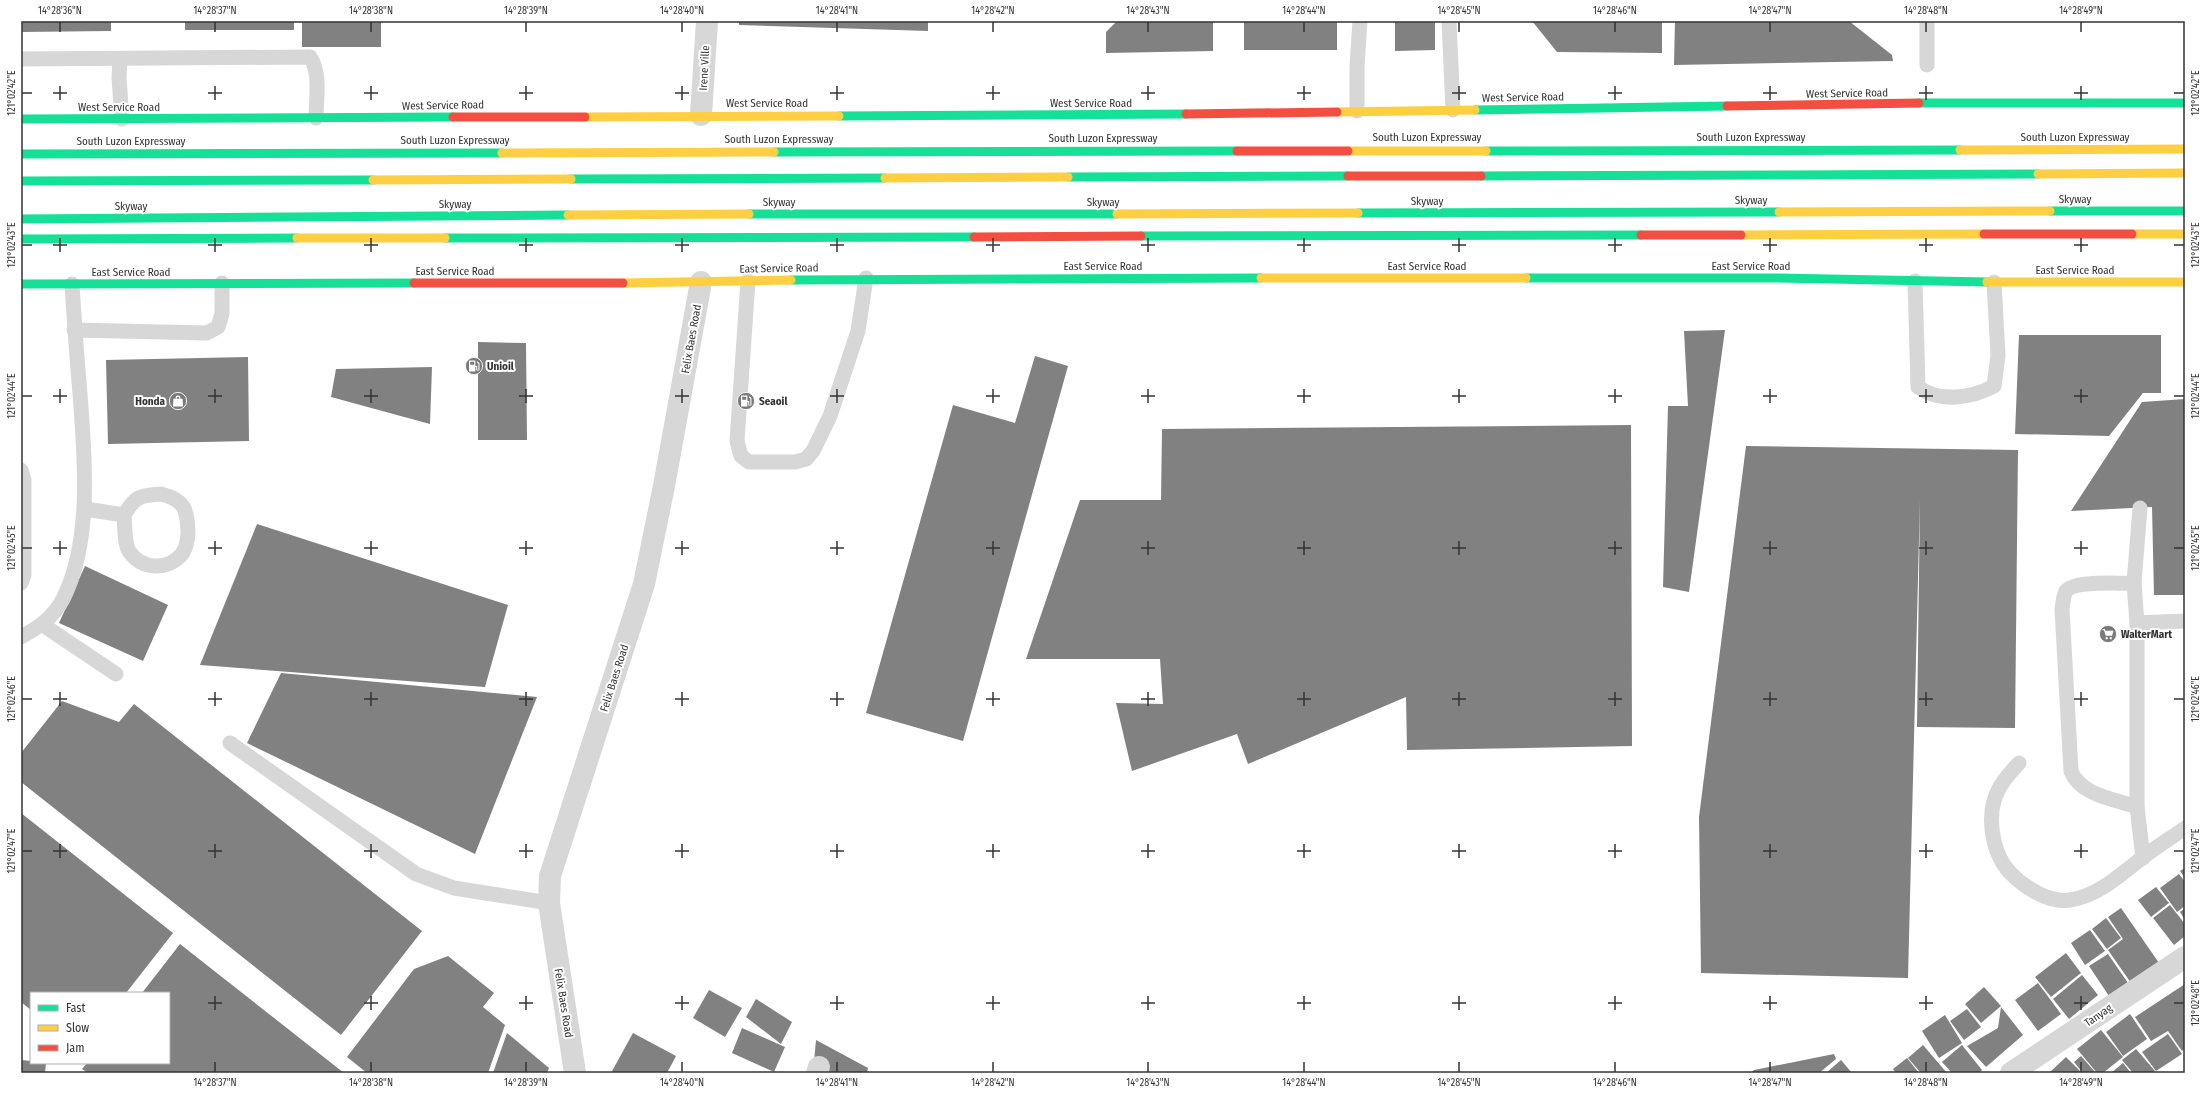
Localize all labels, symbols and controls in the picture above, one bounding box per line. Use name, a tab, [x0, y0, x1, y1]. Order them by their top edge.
text: 14°28'36"N	[38, 5, 82, 17]
text: 14°28'37"N	[193, 5, 237, 17]
text: 14°28'38"N	[349, 5, 393, 17]
text: 14°28'39"N	[504, 5, 548, 17]
text: 14°28'40"N	[660, 5, 704, 17]
text: 14°28'41"N	[816, 5, 858, 17]
text: 14°28'42"N	[971, 5, 1015, 17]
text: 14°28'43"N	[1126, 5, 1170, 17]
text: 14°28'44"N	[1282, 5, 1326, 17]
text: 14°28'45"N	[1437, 5, 1481, 17]
text: 14°28'46"N	[1593, 5, 1637, 17]
text: 14°28'47"N	[1749, 5, 1791, 17]
text: 14°28'48"N	[1904, 5, 1948, 17]
text: 14°28'49"N	[2059, 5, 2103, 17]
street label: Irene Ville	[697, 45, 712, 91]
text: 121°02'42"E	[6, 70, 18, 116]
text: 121°02'42"E	[2190, 70, 2202, 116]
street label: West Service Road	[1806, 86, 1888, 101]
street label: West Service Road	[1482, 90, 1564, 105]
street label: West Service Road	[726, 97, 808, 110]
street label: West Service Road	[1050, 97, 1132, 110]
street label: West Service Road	[402, 98, 484, 113]
street label: West Service Road	[78, 101, 160, 114]
street label: South Luzon Expressway	[1372, 131, 1482, 144]
street label: South Luzon Expressway	[1696, 131, 1806, 144]
street label: South Luzon Expressway	[2020, 131, 2130, 144]
street label: South Luzon Expressway	[1048, 132, 1158, 145]
street label: South Luzon Expressway	[724, 133, 834, 146]
street label: South Luzon Expressway	[400, 134, 510, 147]
street label: South Luzon Expressway	[76, 135, 186, 148]
street label: Skyway	[2059, 193, 2091, 206]
street label: Skyway	[1735, 194, 1767, 207]
street label: Skyway	[1411, 195, 1443, 208]
street label: Skyway	[763, 196, 795, 209]
street label: Skyway	[1087, 196, 1119, 209]
street label: Skyway	[439, 198, 471, 211]
street label: Skyway	[115, 200, 147, 213]
text: 121°02'43"E	[6, 222, 18, 268]
text: 121°02'43"E	[2190, 222, 2202, 268]
street label: East Service Road	[1064, 260, 1142, 273]
street label: East Service Road	[1388, 260, 1466, 273]
street label: East Service Road	[1712, 260, 1790, 273]
street label: East Service Road	[739, 261, 819, 276]
street label: East Service Road	[2036, 264, 2114, 277]
street label: East Service Road	[416, 265, 494, 278]
street label: East Service Road	[92, 266, 170, 279]
street label: Felix Baes Road	[679, 304, 704, 375]
fuel station icon: Unioil	[464, 356, 484, 376]
place label: Unioil	[487, 360, 515, 373]
text: 121°02'44"E	[6, 373, 18, 419]
text: 121°02'44"E	[2190, 373, 2202, 419]
shop icon: Honda	[168, 391, 188, 411]
fuel station icon: Seaoil	[736, 391, 756, 411]
place label: Honda	[135, 395, 166, 408]
place label: Seaoil	[759, 395, 788, 408]
text: 121°02'45"E	[6, 525, 18, 571]
text: 121°02'45"E	[2190, 525, 2202, 571]
supermarket icon: WalterMart	[2098, 624, 2118, 644]
place label: WalterMart	[2121, 628, 2172, 641]
street label: Felix Baes Road	[597, 643, 631, 713]
text: 121°02'46"E	[6, 676, 18, 722]
text: 121°02'46"E	[2190, 676, 2202, 722]
text: 121°02'47"E	[6, 828, 18, 874]
text: 121°02'47"E	[2190, 828, 2202, 874]
street label: Felix Baes Road	[552, 968, 575, 1039]
text: 121°02'48"E	[2190, 980, 2202, 1026]
legend	[30, 992, 170, 1064]
text: Fast	[66, 1001, 85, 1015]
street label: Tanyag	[2082, 1001, 2115, 1029]
text: Slow	[66, 1021, 89, 1035]
text: Jam	[66, 1041, 84, 1055]
text: 14°28'37"N	[193, 1077, 237, 1089]
text: 14°28'38"N	[349, 1077, 393, 1089]
text: 14°28'39"N	[504, 1077, 548, 1089]
text: 14°28'40"N	[660, 1077, 704, 1089]
text: 14°28'41"N	[816, 1077, 858, 1089]
text: 14°28'42"N	[971, 1077, 1015, 1089]
text: 14°28'43"N	[1126, 1077, 1170, 1089]
text: 14°28'44"N	[1282, 1077, 1326, 1089]
text: 14°28'45"N	[1437, 1077, 1481, 1089]
text: 14°28'46"N	[1593, 1077, 1637, 1089]
text: 14°28'47"N	[1749, 1077, 1791, 1089]
text: 14°28'48"N	[1904, 1077, 1948, 1089]
text: 14°28'49"N	[2059, 1077, 2103, 1089]

